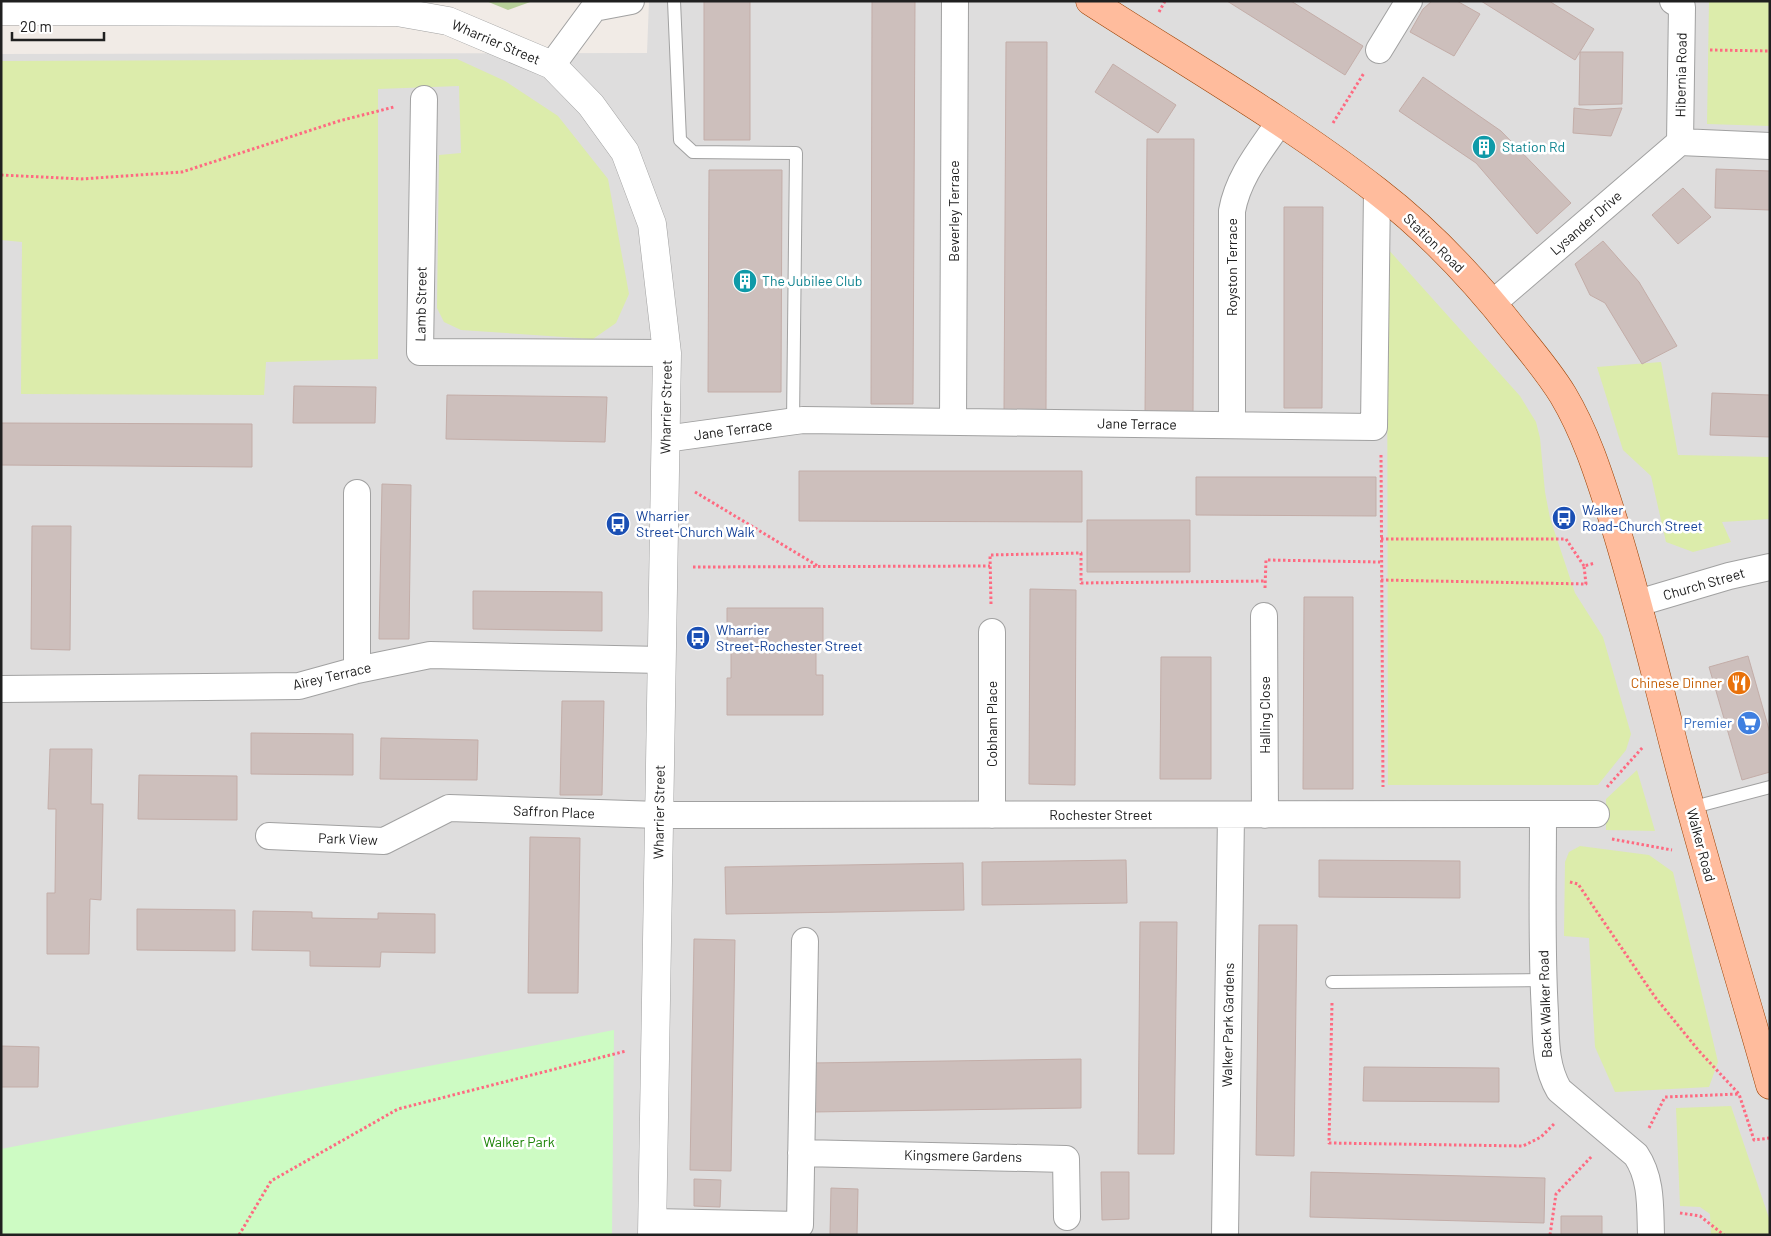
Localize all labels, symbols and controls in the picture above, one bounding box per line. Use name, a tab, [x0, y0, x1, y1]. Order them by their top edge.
scale bar	[12, 10, 105, 42]
street label: Wharrier Street	[449, 15, 543, 68]
text: 20 m	[20, 17, 52, 35]
street label: Hibernia Road	[1671, 32, 1690, 118]
building icon: Station Rd	[1471, 134, 1497, 160]
place label: Station Rd	[1502, 138, 1565, 155]
street label: Beverley Terrace	[945, 160, 962, 262]
street label: Lysander Drive	[1546, 187, 1625, 258]
street label: Station Road	[1400, 209, 1468, 276]
street label: Royston Terrace	[1223, 218, 1240, 316]
street label: Lamb Street	[411, 266, 430, 342]
building icon: The Jubilee Club	[732, 268, 758, 294]
place label: The Jubilee Club	[762, 272, 862, 289]
street label: Wharrier Street	[656, 360, 675, 454]
street label: Jane Terrace	[1097, 414, 1177, 433]
street label: Jane Terrace	[692, 416, 773, 443]
place label: Walker Road-Church Street	[1582, 501, 1703, 534]
bus stop icon: Walker Road-Church Street	[1551, 505, 1577, 531]
place label: Wharrier Street-Church Walk	[636, 507, 755, 540]
bus stop icon: Wharrier Street-Church Walk	[605, 511, 631, 537]
street label: Church Street	[1661, 564, 1747, 603]
place label: Wharrier Street-Rochester Street	[716, 621, 863, 654]
bus stop icon: Wharrier Street-Rochester Street	[685, 625, 711, 651]
street label: Airey Terrace	[291, 658, 373, 693]
restaurant icon: Chinese Dinner	[1726, 670, 1752, 696]
place label: Chinese Dinner	[1631, 674, 1722, 691]
street label: Halling Close	[1256, 676, 1273, 754]
street label: Cobham Place	[983, 681, 1000, 767]
supermarket icon: Premier	[1736, 710, 1762, 736]
place label: Premier	[1684, 714, 1732, 731]
street label: Wharrier Street	[649, 765, 668, 859]
street label: Saffron Place	[513, 802, 595, 821]
street label: Rochester Street	[1049, 806, 1153, 823]
street label: Walker Road	[1684, 806, 1719, 883]
street label: Park View	[318, 829, 378, 848]
street label: Back Walker Road	[1534, 950, 1555, 1058]
street label: Walker Park Gardens	[1218, 962, 1237, 1087]
park label: Walker Park	[483, 1133, 555, 1150]
street label: Kingsmere Gardens	[904, 1146, 1022, 1165]

